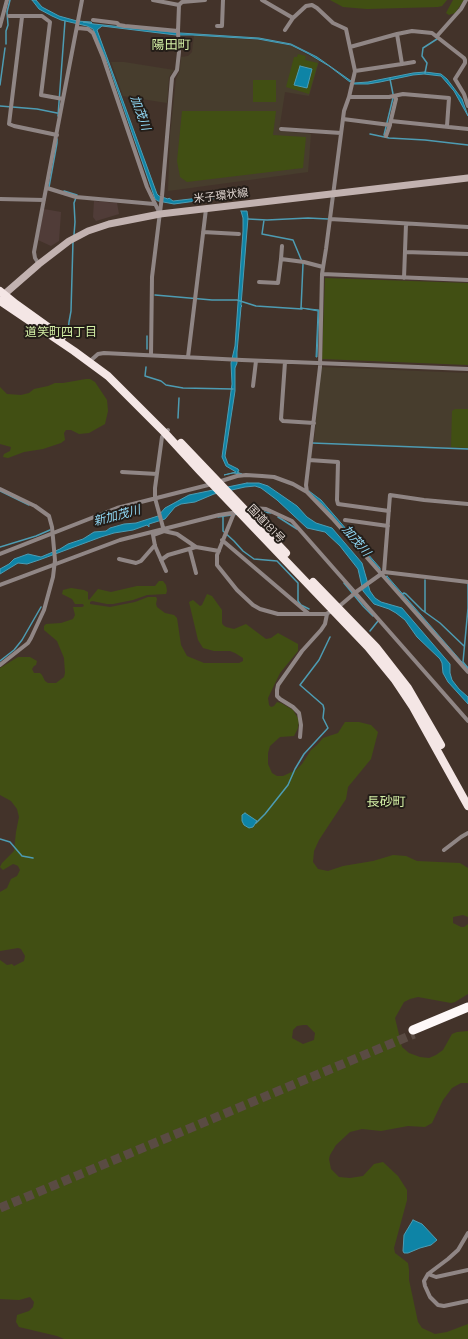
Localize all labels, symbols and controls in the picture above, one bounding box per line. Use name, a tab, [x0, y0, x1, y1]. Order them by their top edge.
district label: 陽田町	[152, 37, 190, 53]
water label: 加茂川	[127, 94, 153, 132]
street label: 米子環状線	[193, 186, 249, 206]
district label: 道笑町四丁目	[25, 325, 97, 339]
street label: 国道181号	[245, 502, 287, 546]
water label: 新加茂川	[92, 503, 142, 529]
water label: 加茂川	[339, 523, 373, 559]
district label: 長砂町	[367, 794, 405, 810]

